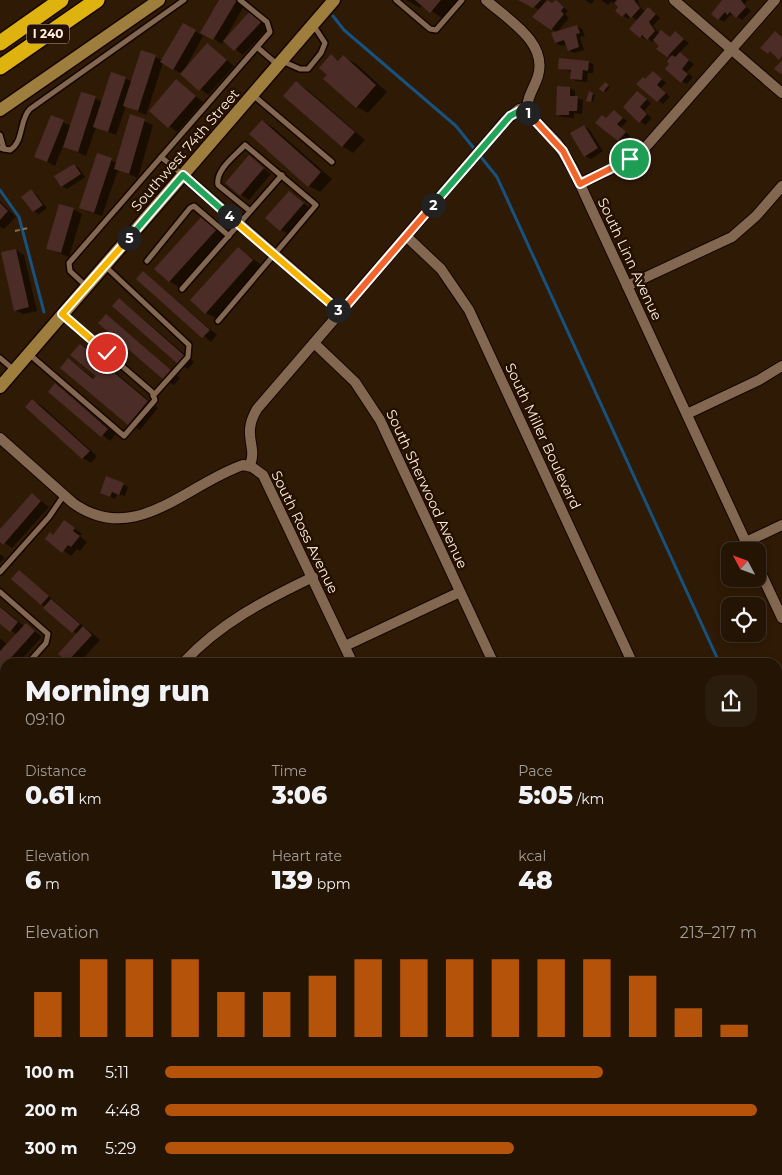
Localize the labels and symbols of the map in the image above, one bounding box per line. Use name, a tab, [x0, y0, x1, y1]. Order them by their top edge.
road number: I 240	[27, 24, 69, 44]
street label: Southwest 74th Street	[127, 85, 243, 215]
pin: 1	[516, 100, 540, 126]
pin	[609, 138, 651, 180]
pin: 2	[420, 192, 446, 218]
street label: South Linn Avenue	[594, 195, 666, 323]
pin: 4	[216, 204, 242, 228]
pin: 5	[116, 226, 142, 250]
pin: 3	[326, 298, 350, 322]
pin	[86, 332, 128, 374]
street label: South Miller Boulevard	[501, 360, 585, 512]
street label: South Sherwood Avenue	[382, 407, 472, 571]
street label: South Ross Avenue	[267, 468, 343, 596]
north arrow	[721, 542, 766, 588]

